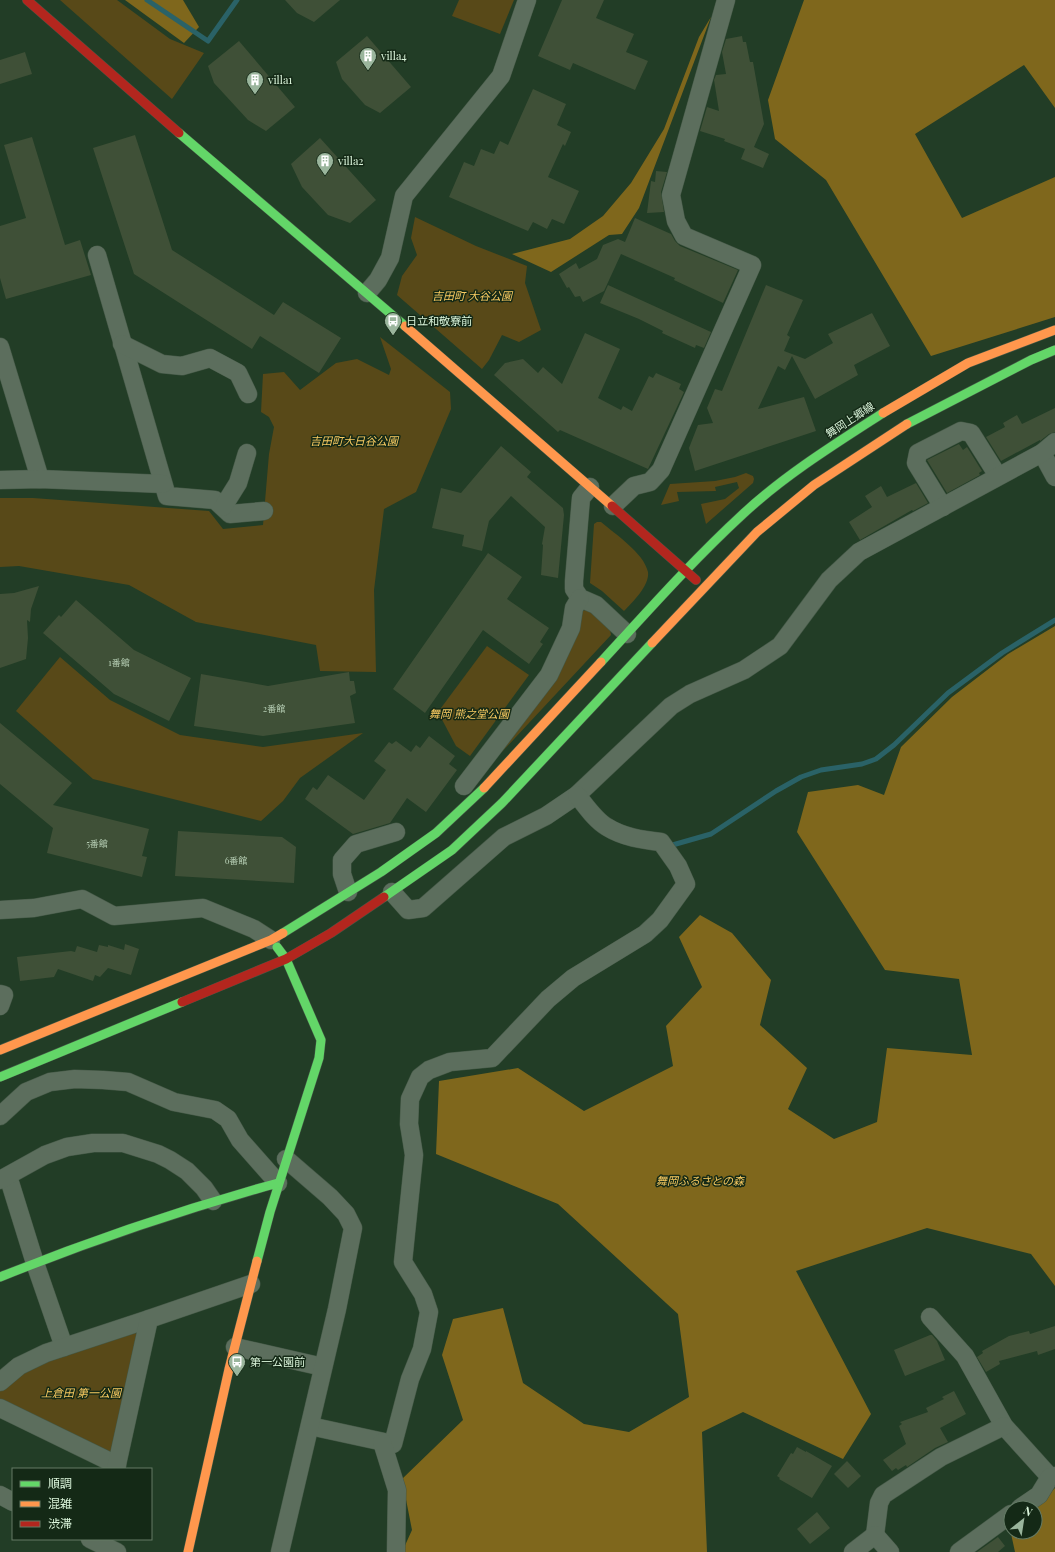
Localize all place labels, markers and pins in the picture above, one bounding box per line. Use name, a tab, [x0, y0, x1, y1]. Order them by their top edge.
building icon: villa4	[358, 46, 378, 71]
place label: villa4	[380, 48, 407, 63]
building icon: villa1	[245, 70, 265, 95]
place label: villa1	[267, 72, 292, 87]
building icon: villa2	[315, 151, 335, 176]
place label: villa2	[337, 153, 364, 168]
bus stop icon: 日立和敬寮前	[383, 311, 403, 336]
place label: 日立和敬寮前	[406, 313, 472, 328]
bus stop icon: 第一公園前	[227, 1352, 247, 1377]
place label: 第一公園前	[250, 1354, 305, 1369]

